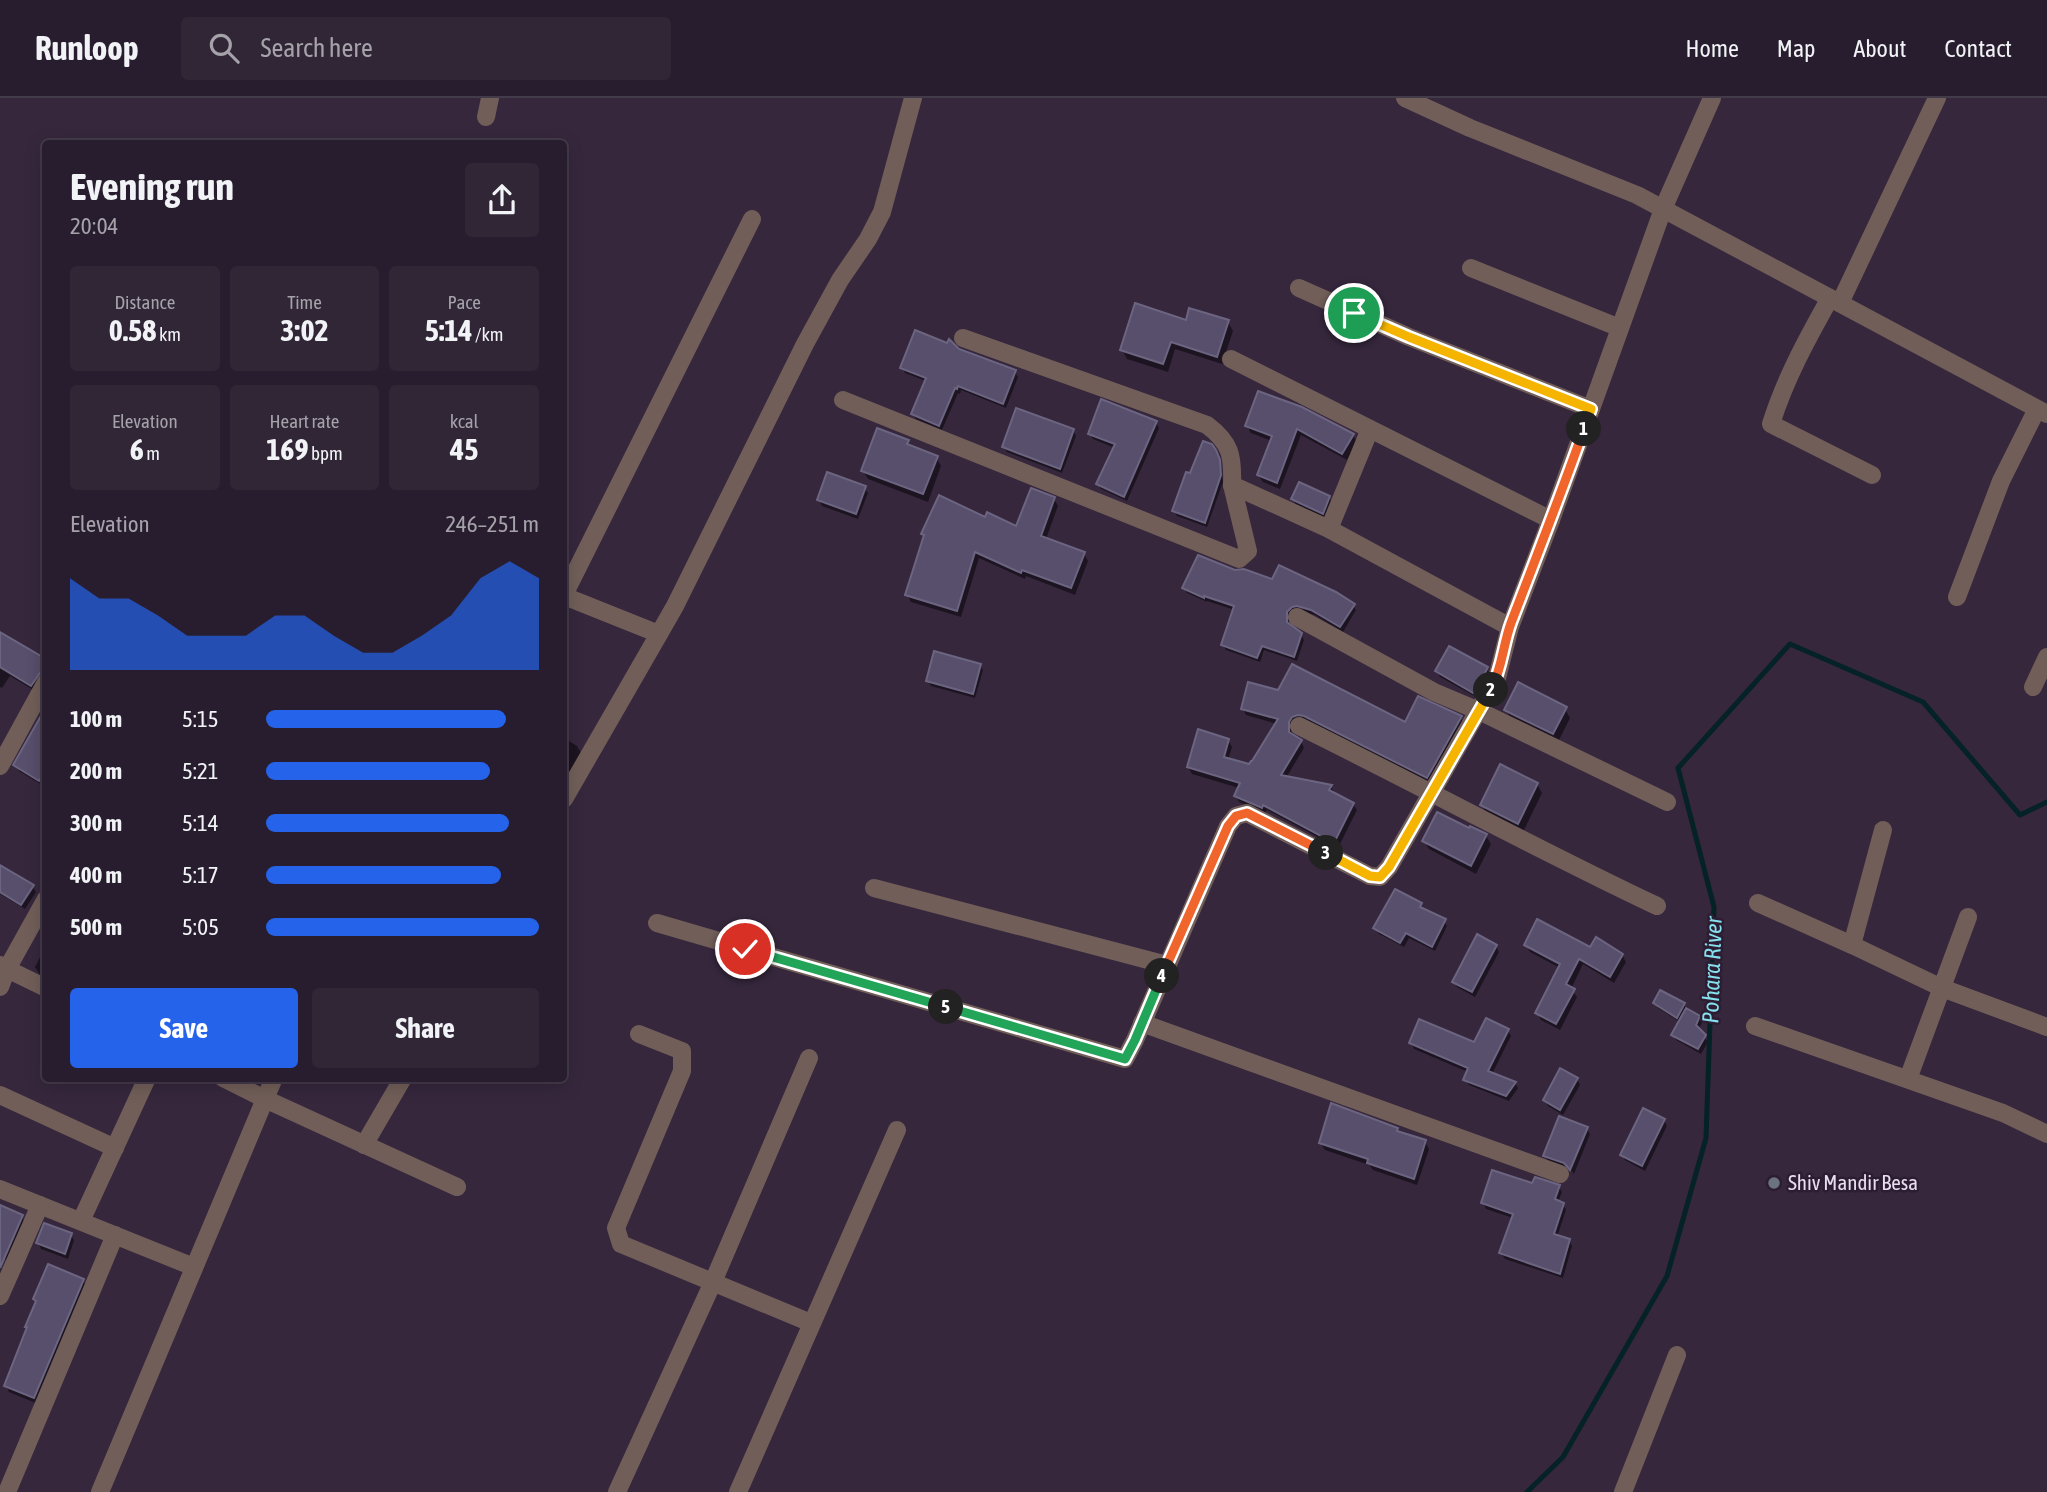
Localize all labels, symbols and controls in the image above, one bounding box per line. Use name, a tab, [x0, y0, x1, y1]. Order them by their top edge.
search box	[181, 17, 671, 80]
text: Runloop	[35, 29, 139, 67]
icon: search	[205, 29, 243, 67]
text: Search here	[261, 33, 373, 63]
text: Home	[1685, 35, 1739, 62]
text: Map	[1777, 35, 1815, 62]
text: About	[1853, 35, 1906, 62]
text: Contact	[1944, 35, 2012, 62]
button: share	[465, 163, 539, 237]
text: Evening run	[70, 165, 234, 208]
text: 20:04	[70, 213, 118, 239]
pin	[1324, 283, 1384, 343]
text: Distance	[114, 291, 175, 313]
text: Time	[287, 291, 322, 313]
text: Pace	[447, 291, 481, 313]
icon: arrive	[1335, 294, 1373, 332]
text: 0.58	[109, 313, 156, 347]
text: 3:02	[280, 313, 329, 347]
text: 5:14	[425, 313, 472, 347]
text: km	[156, 323, 181, 345]
text: /km	[472, 323, 504, 345]
text: Elevation	[112, 410, 178, 432]
text: Heart rate	[270, 410, 339, 432]
text: kcal	[450, 410, 479, 432]
pin: 1	[1566, 412, 1602, 446]
text: 1	[1579, 417, 1588, 439]
text: 6	[130, 432, 144, 466]
text: 169	[266, 432, 309, 466]
text: 45	[450, 432, 478, 466]
text: m	[144, 442, 160, 464]
text: bpm	[309, 442, 343, 464]
text: Elevation	[70, 511, 150, 537]
text: 246–251 m	[445, 511, 539, 537]
pin: 2	[1474, 672, 1508, 708]
text: 2	[1486, 678, 1495, 700]
text: 100 m	[70, 706, 122, 732]
text: 5:15	[182, 706, 219, 732]
text: 200 m	[70, 758, 122, 784]
text: 5:21	[182, 758, 219, 784]
text: 300 m	[70, 810, 122, 836]
text: 5:14	[182, 810, 219, 836]
pin: 3	[1308, 836, 1344, 870]
text: 3	[1321, 841, 1330, 863]
text: 400 m	[70, 862, 122, 888]
text: 5:17	[182, 862, 219, 888]
text: 500 m	[70, 914, 122, 940]
text: 5:05	[182, 914, 219, 940]
water label: Pohara River	[1697, 915, 1727, 1024]
pin	[715, 919, 775, 979]
icon: check	[726, 930, 764, 968]
pin: 4	[1144, 958, 1180, 994]
text: 4	[1157, 964, 1166, 986]
button: Save	[70, 988, 298, 1068]
button: Share	[312, 988, 539, 1068]
pin: 5	[928, 990, 964, 1024]
text: 5	[941, 995, 950, 1017]
place label: Shiv Mandir Besa	[1788, 1170, 1918, 1194]
marker: Shiv Mandir Besa	[1766, 1175, 1782, 1191]

